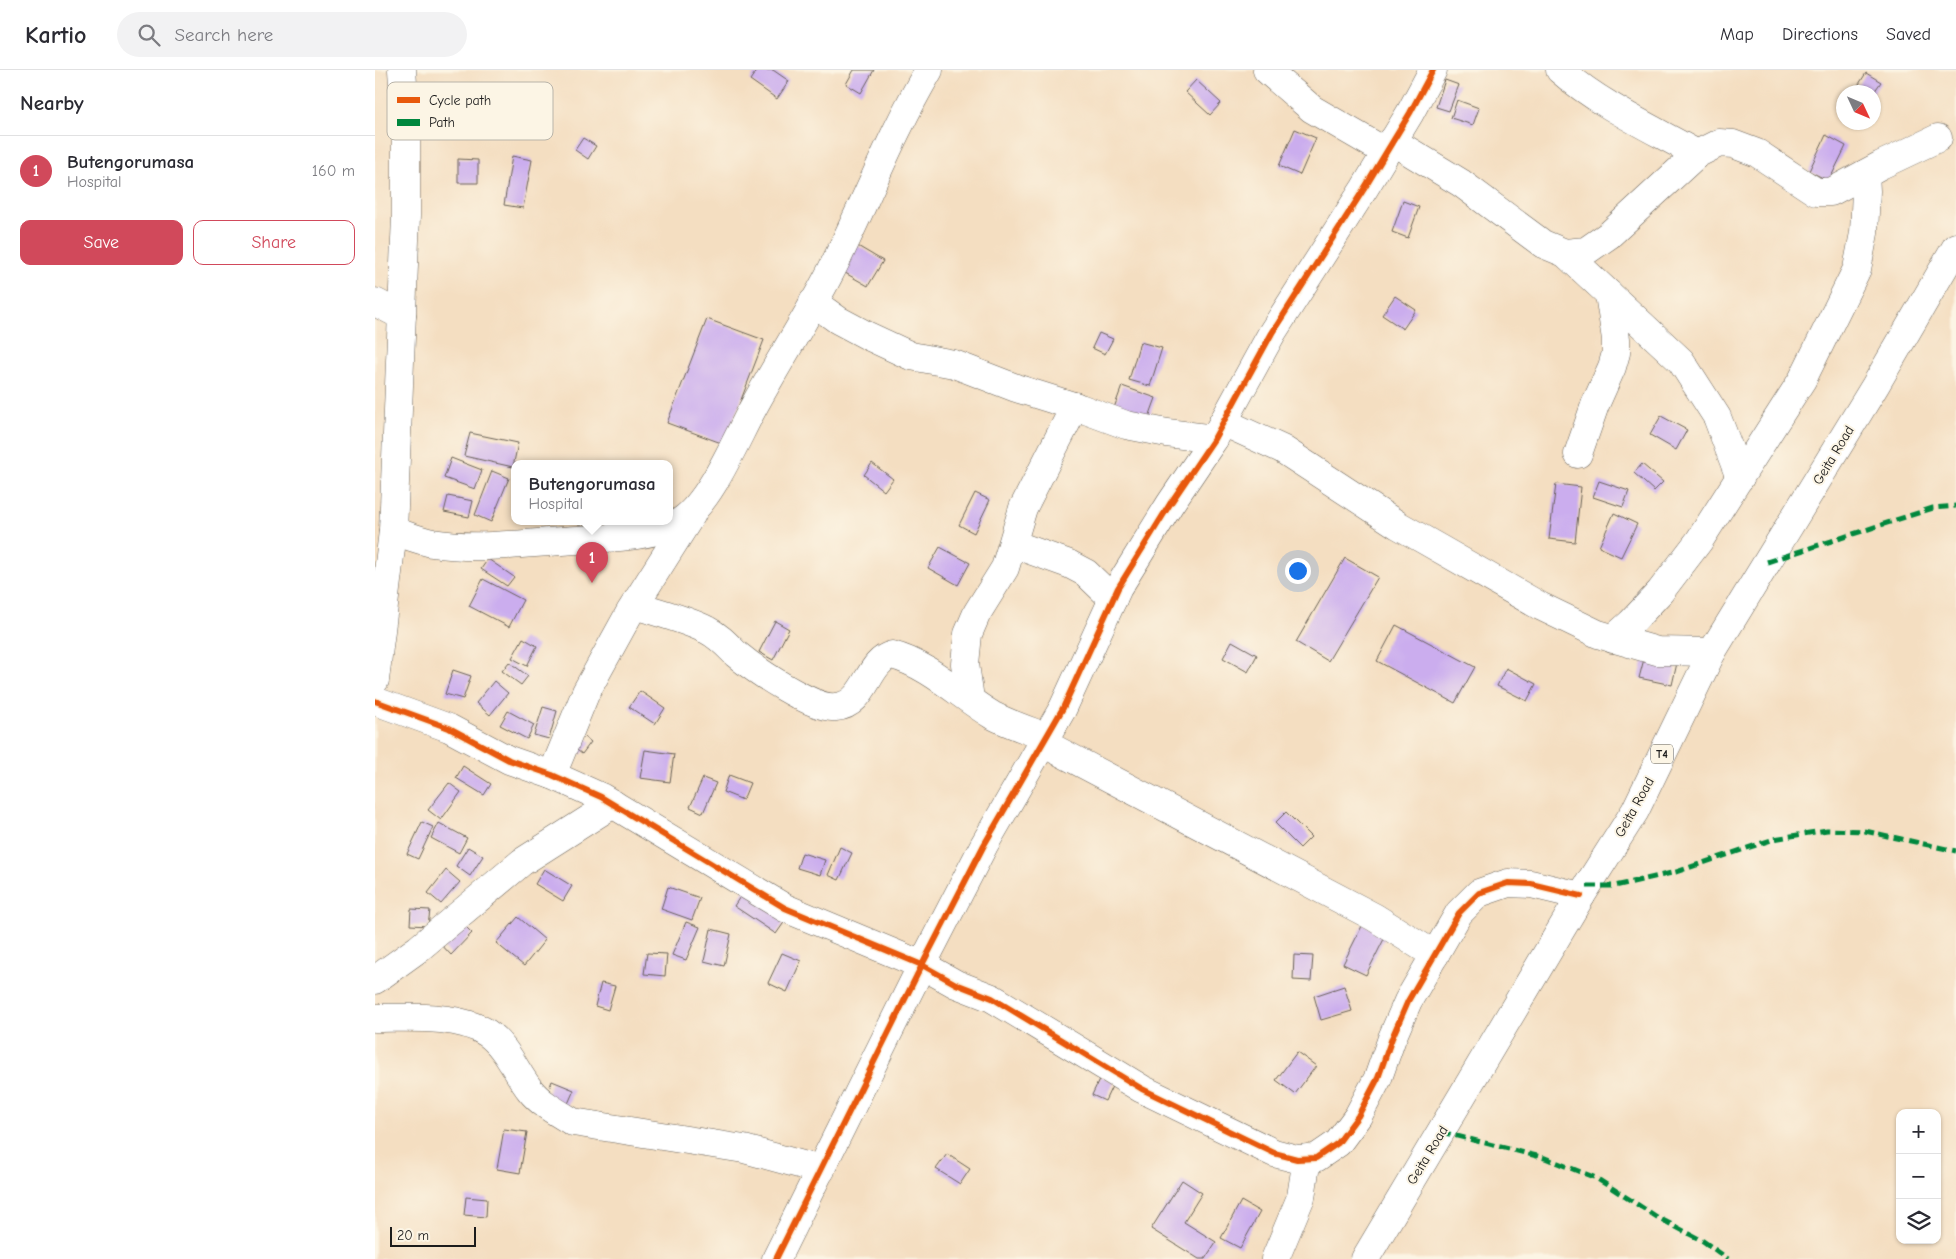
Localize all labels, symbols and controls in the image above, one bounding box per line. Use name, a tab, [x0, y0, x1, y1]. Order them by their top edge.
search box	[117, 12, 467, 57]
text: Kartio	[25, 21, 87, 49]
icon: search	[135, 21, 163, 49]
text: Search here	[175, 24, 273, 46]
text: Map	[1720, 24, 1754, 45]
text: Directions	[1782, 24, 1858, 45]
text: Saved	[1886, 24, 1931, 45]
legend	[387, 82, 553, 140]
north arrow	[1836, 85, 1881, 130]
text: Nearby	[20, 91, 84, 115]
text: Cycle path	[429, 92, 491, 109]
text: Path	[429, 114, 455, 131]
text: Butengorumasa	[67, 151, 194, 173]
text: 1	[33, 162, 39, 180]
text: 160 m	[312, 162, 355, 180]
text: Hospital	[67, 173, 122, 191]
button: Save	[20, 220, 183, 265]
button: Share	[193, 220, 355, 265]
street label: Geita Road	[1809, 423, 1858, 488]
popup	[511, 460, 673, 525]
text: Butengorumasa	[528, 473, 656, 495]
text: Hospital	[528, 495, 583, 513]
pin: 1	[576, 542, 608, 583]
your location	[1285, 558, 1311, 584]
road number: T4	[1651, 744, 1673, 764]
street label: Geita Road	[1611, 774, 1658, 840]
map controls	[1896, 1109, 1941, 1244]
button: +	[1896, 1109, 1941, 1154]
street label: Geita Road	[1403, 1123, 1452, 1188]
button: −	[1896, 1154, 1941, 1199]
button: layers	[1896, 1199, 1941, 1244]
scale bar	[390, 1224, 476, 1247]
text: 20 m	[397, 1227, 429, 1244]

